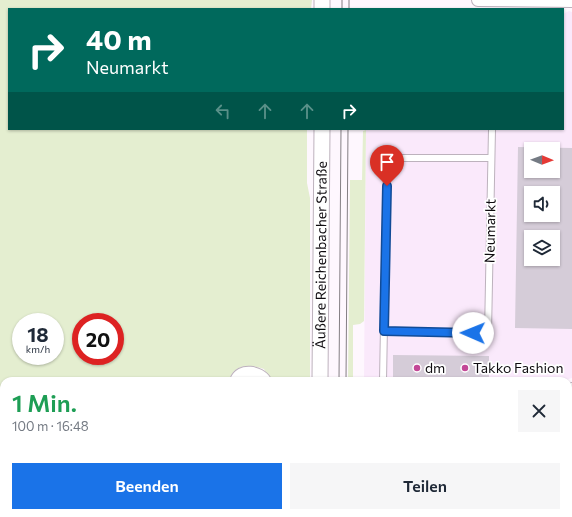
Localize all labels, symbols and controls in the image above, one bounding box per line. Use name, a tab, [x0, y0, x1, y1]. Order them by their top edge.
text: 40 m	[86, 22, 152, 56]
icon: right	[20, 24, 72, 76]
text: Neumarkt	[86, 56, 169, 78]
icon: left	[212, 100, 234, 122]
icon: ahead	[254, 100, 276, 122]
icon: ahead	[296, 100, 318, 122]
icon: right	[338, 100, 360, 122]
north arrow	[524, 142, 560, 178]
map controls	[524, 142, 560, 266]
pin	[370, 145, 404, 186]
icon: arrive	[376, 151, 398, 173]
street label: Äußere Reichenbacher Straße	[311, 161, 330, 349]
button: sound	[524, 186, 560, 222]
street label: Neumarkt	[480, 198, 499, 263]
button: layers	[524, 230, 560, 266]
position arrow	[452, 312, 494, 354]
speed limit sign: 20	[72, 313, 124, 365]
text: 18	[27, 322, 49, 346]
text: km/h	[26, 343, 50, 355]
place label: dm	[425, 359, 445, 376]
place label: Takko Fashion	[473, 359, 563, 376]
marker: dm	[412, 363, 422, 373]
marker: Takko Fashion	[460, 363, 470, 373]
text: 1 Min.	[12, 388, 77, 417]
button: close	[518, 390, 560, 432]
text: 100 m · 16:48	[12, 418, 89, 434]
button: Beenden	[12, 463, 282, 509]
button: Teilen	[290, 463, 560, 509]

